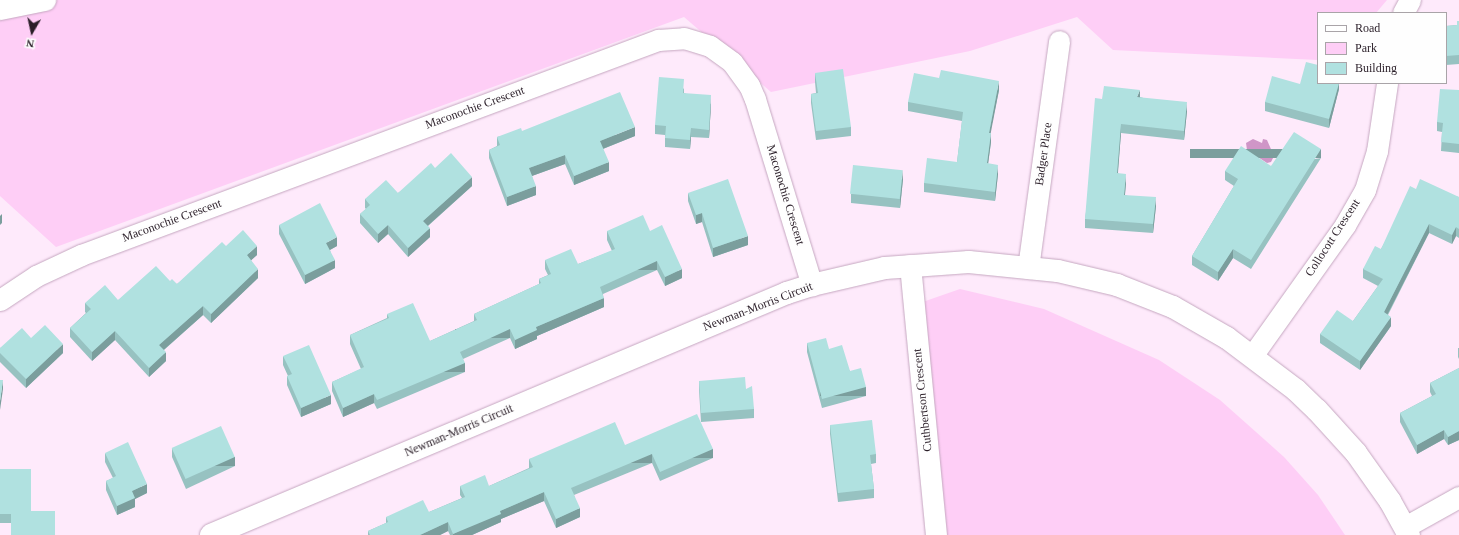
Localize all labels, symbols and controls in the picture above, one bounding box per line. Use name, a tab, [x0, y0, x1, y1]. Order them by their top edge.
north arrow	[12, 12, 52, 52]
legend	[1317, 12, 1447, 84]
text: Road	[1355, 21, 1380, 35]
text: N	[25, 37, 35, 50]
text: Park	[1355, 41, 1377, 55]
text: Building	[1355, 61, 1397, 75]
street label: Maconochie Crescent	[424, 83, 526, 133]
street label: Badger Place	[1032, 121, 1056, 187]
street label: Maconochie Crescent	[763, 143, 807, 247]
street label: Maconochie Crescent	[121, 196, 223, 246]
street label: Collocott Crescent	[1303, 196, 1363, 280]
street label: Newman-Morris Circuit	[701, 279, 815, 335]
street label: Cuthbertson Crescent	[910, 348, 936, 452]
street label: Newman-Morris Circuit	[403, 402, 515, 460]

